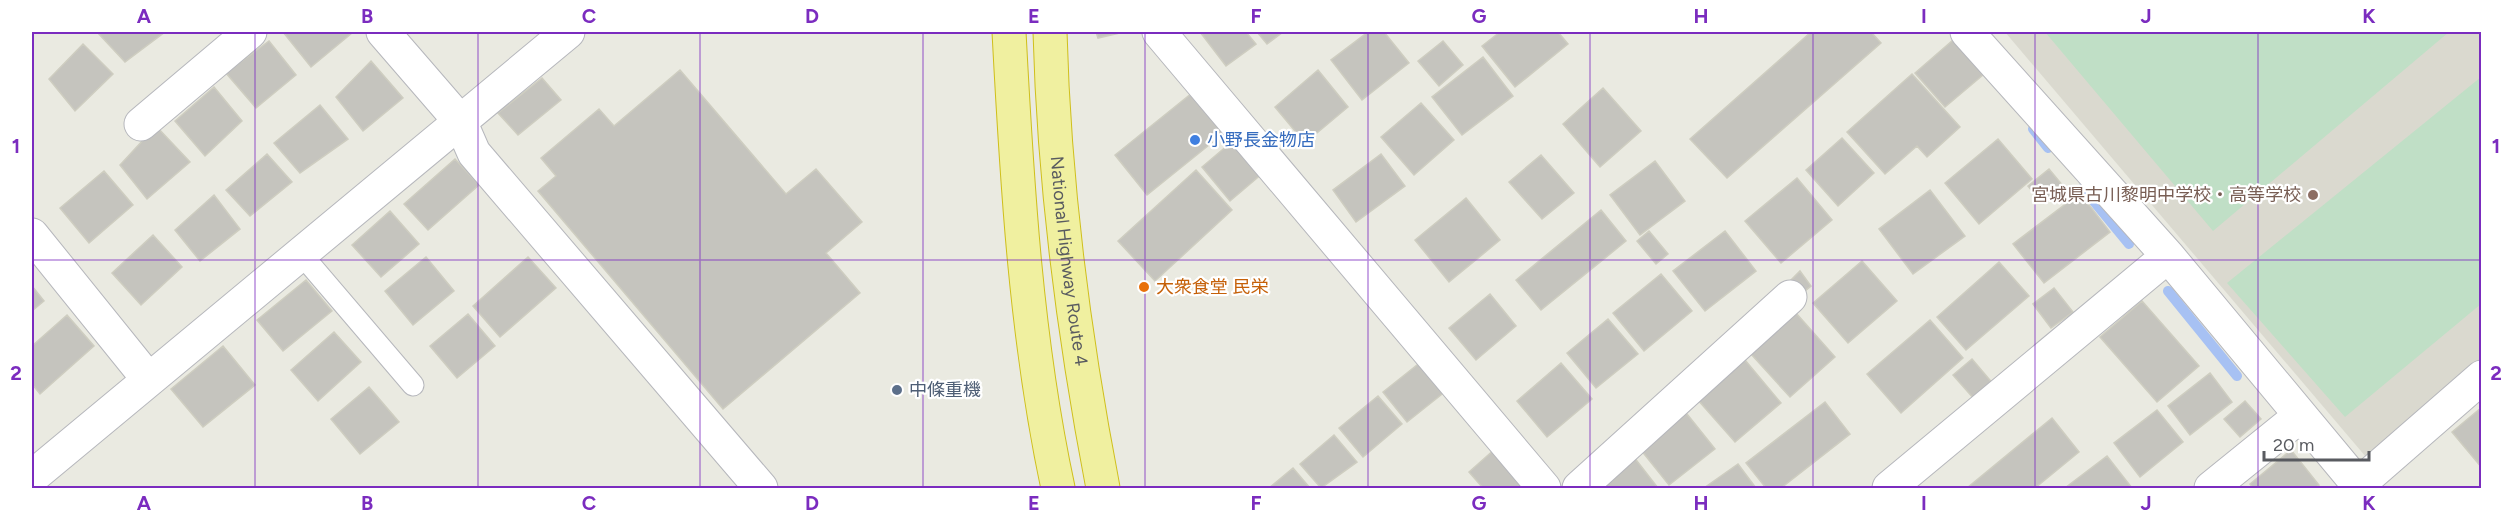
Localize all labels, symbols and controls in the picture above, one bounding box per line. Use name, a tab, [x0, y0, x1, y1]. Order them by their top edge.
text: A	[137, 4, 152, 28]
text: B	[361, 4, 373, 28]
text: C	[582, 4, 596, 28]
text: D	[805, 4, 819, 28]
text: E	[1028, 4, 1040, 28]
text: F	[1250, 4, 1262, 28]
text: G	[1472, 4, 1487, 28]
text: H	[1694, 4, 1709, 28]
text: I	[1921, 4, 1927, 28]
text: J	[2140, 4, 2152, 28]
text: K	[2362, 4, 2376, 28]
place label: 小野長金物店	[1207, 129, 1315, 151]
marker: 小野長金物店	[1188, 133, 1202, 147]
text: 1	[12, 134, 20, 158]
text: 1	[2492, 134, 2500, 158]
street label: National Highway Route 4	[1046, 155, 1093, 368]
place label: 宮城県古川黎明中学校・高等学校	[2031, 184, 2301, 206]
marker: 宮城県古川黎明中学校・高等学校	[2306, 188, 2320, 202]
place label: 大衆食堂 民栄	[1156, 276, 1268, 298]
marker: 大衆食堂 民栄	[1137, 280, 1151, 294]
text: 2	[10, 361, 22, 385]
text: 2	[2490, 361, 2502, 385]
place label: 中條重機	[909, 379, 981, 401]
marker: 中條重機	[890, 383, 904, 397]
scale bar	[2264, 424, 2369, 462]
text: 20 m	[2273, 434, 2314, 456]
text: A	[137, 491, 152, 515]
text: B	[361, 491, 373, 515]
text: C	[582, 491, 596, 515]
text: D	[805, 491, 819, 515]
text: E	[1028, 491, 1040, 515]
text: F	[1250, 491, 1262, 515]
text: G	[1472, 491, 1487, 515]
text: H	[1694, 491, 1709, 515]
text: I	[1921, 491, 1927, 515]
text: J	[2140, 491, 2152, 515]
text: K	[2362, 491, 2376, 515]

